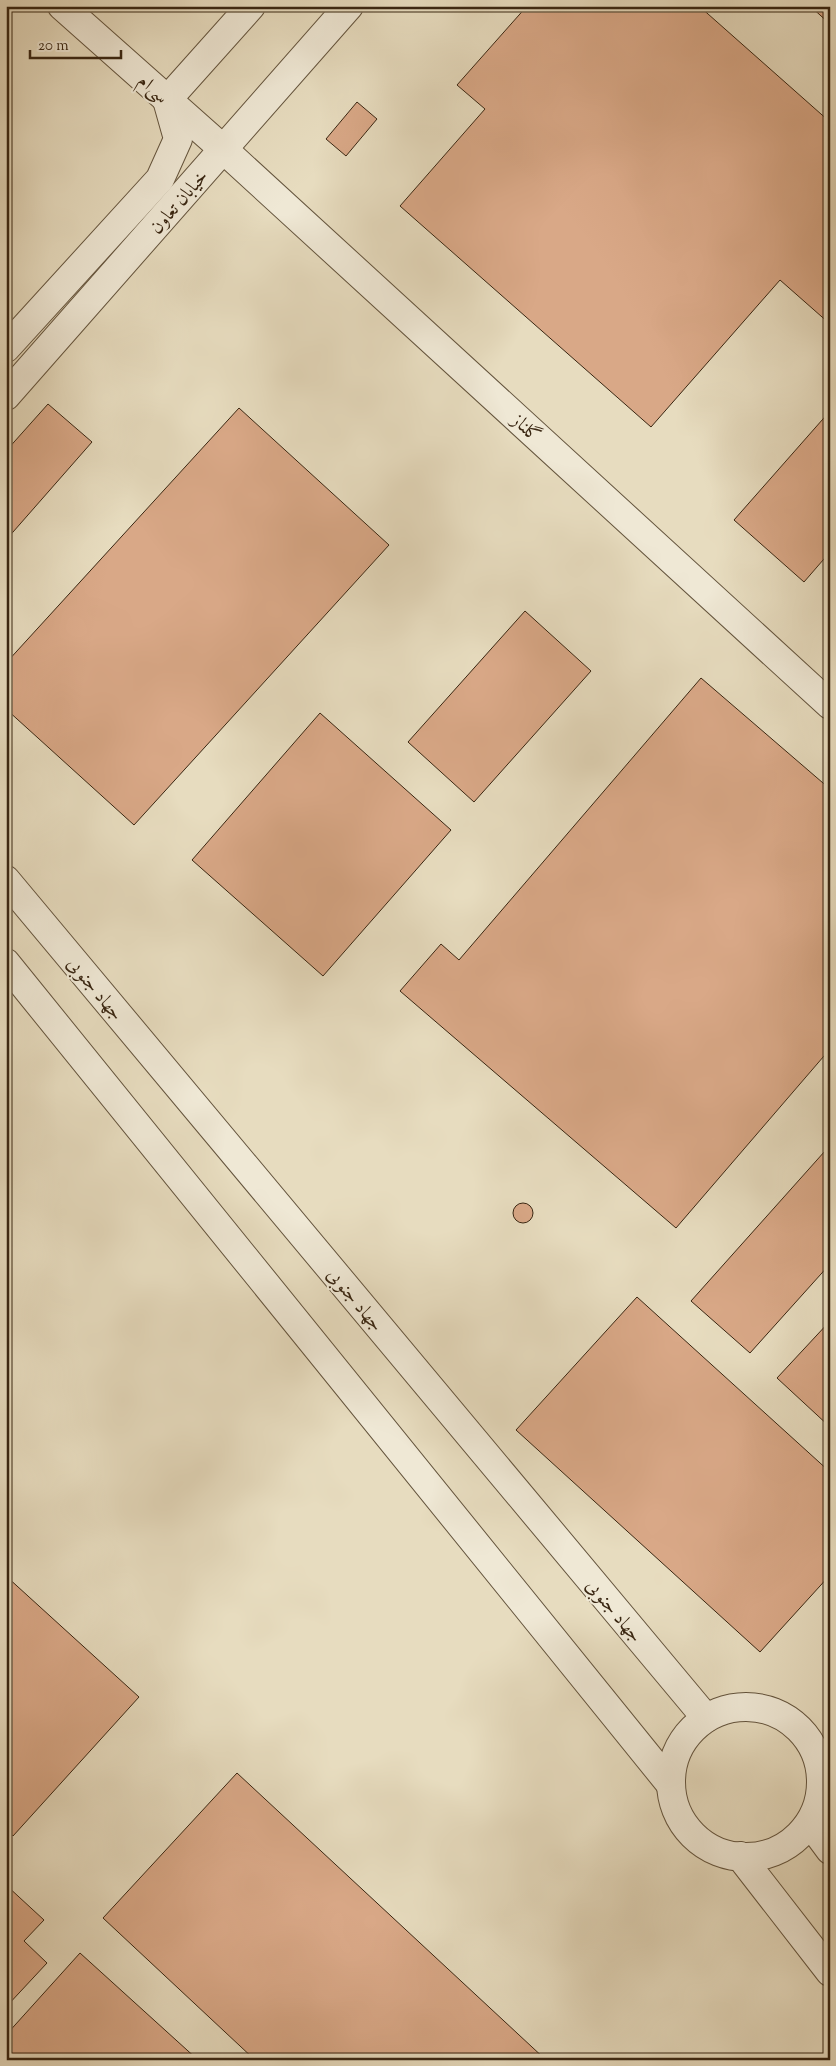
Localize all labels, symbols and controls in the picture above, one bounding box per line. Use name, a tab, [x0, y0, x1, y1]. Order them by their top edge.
scale bar	[30, 28, 121, 60]
text: 20 m	[38, 36, 69, 57]
street label: سی‌ام	[130, 69, 174, 112]
street label: خیابان تعاون	[144, 164, 216, 241]
street label: گلناز	[503, 407, 546, 449]
street label: جهاد جنوبی	[59, 952, 129, 1027]
street label: جهاد جنوبی	[319, 1263, 389, 1338]
street label: جهاد جنوبی	[578, 1574, 648, 1649]

